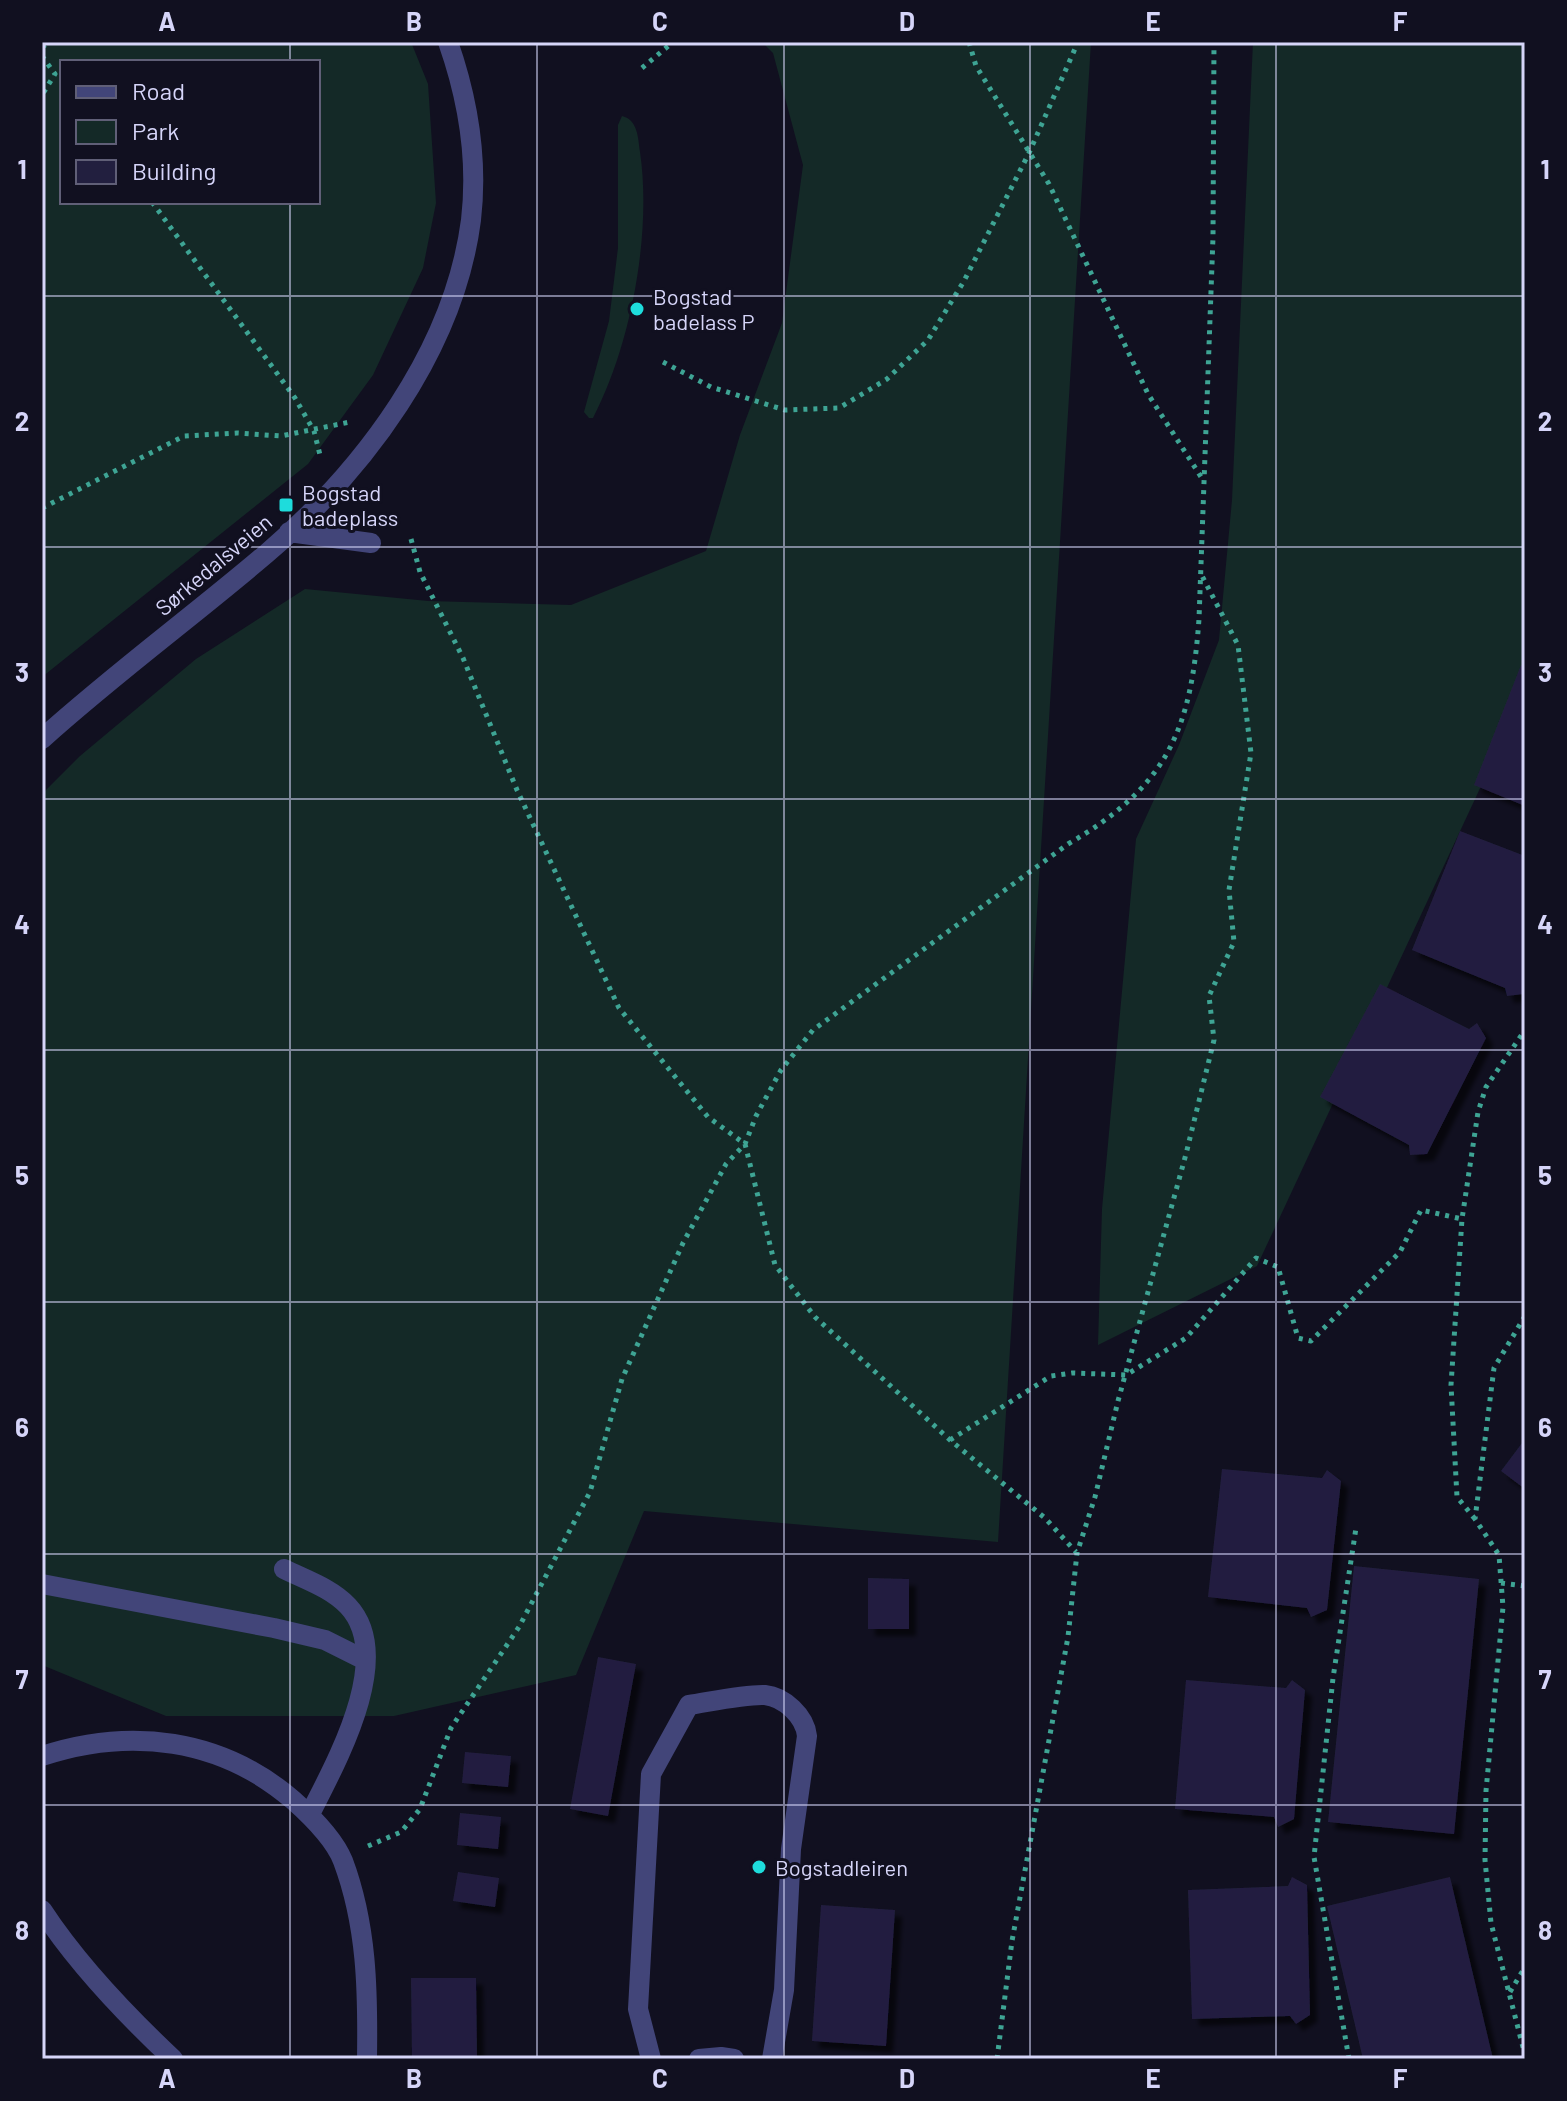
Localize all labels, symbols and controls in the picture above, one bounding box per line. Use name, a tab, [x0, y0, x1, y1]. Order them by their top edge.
text: A	[158, 5, 176, 36]
text: B	[406, 5, 422, 36]
text: C	[652, 5, 668, 36]
text: D	[899, 5, 915, 36]
text: E	[1145, 5, 1161, 36]
text: F	[1393, 5, 1408, 36]
legend	[60, 60, 320, 204]
text: Road	[132, 76, 185, 105]
text: Park	[132, 116, 179, 145]
text: 1	[17, 153, 27, 184]
text: 1	[1540, 153, 1550, 184]
text: Building	[132, 156, 216, 185]
place label: Bogstad badelass P	[653, 283, 755, 334]
marker: Bogstad badelass P	[628, 300, 646, 318]
text: 2	[15, 405, 29, 436]
text: 2	[1538, 405, 1552, 436]
place label: Bogstad badeplass	[302, 479, 398, 530]
marker: Bogstad badeplass	[277, 496, 295, 514]
street label: Sørkedalsveien	[149, 508, 277, 620]
text: 3	[15, 656, 29, 687]
text: 3	[1538, 656, 1552, 687]
text: 4	[14, 908, 30, 939]
text: 4	[1537, 908, 1553, 939]
text: 5	[15, 1159, 29, 1190]
text: 5	[1538, 1159, 1552, 1190]
text: 6	[15, 1411, 29, 1442]
text: 6	[1538, 1411, 1552, 1442]
text: 7	[16, 1663, 29, 1694]
text: 7	[1539, 1663, 1552, 1694]
place label: Bogstadleiren	[775, 1854, 908, 1880]
marker: Bogstadleiren	[750, 1858, 768, 1876]
text: 8	[15, 1914, 29, 1945]
text: 8	[1538, 1914, 1552, 1945]
text: A	[158, 2062, 176, 2093]
text: B	[406, 2062, 422, 2093]
text: C	[652, 2062, 668, 2093]
text: D	[899, 2062, 915, 2093]
text: E	[1145, 2062, 1161, 2093]
text: F	[1393, 2062, 1408, 2093]

